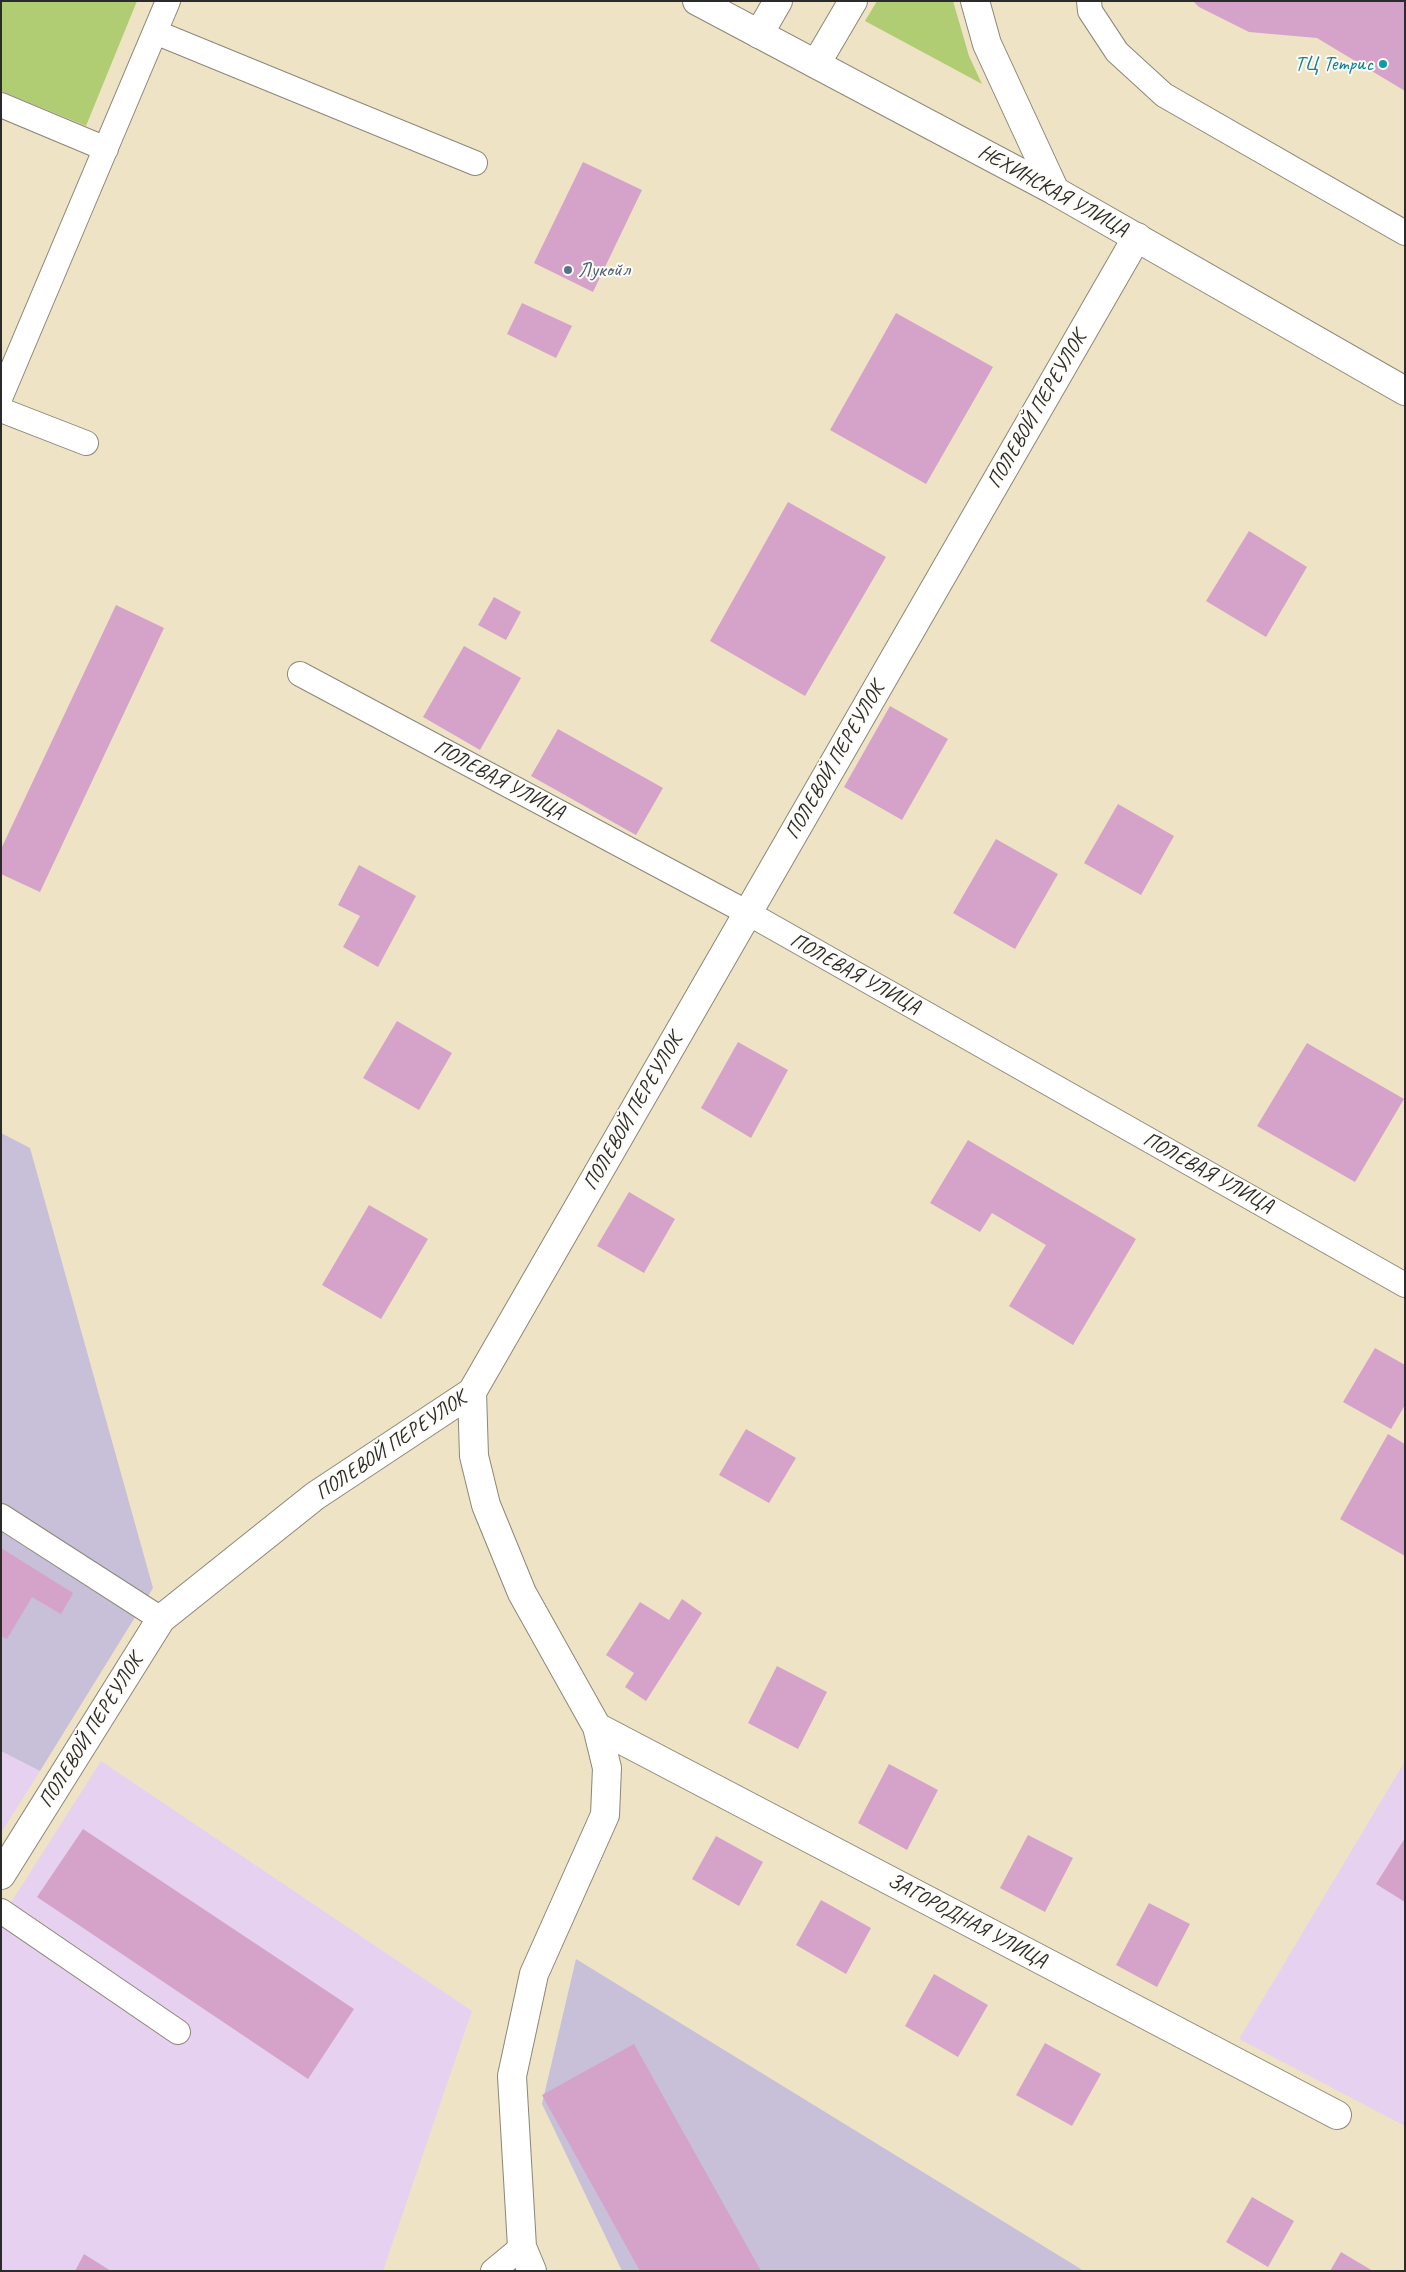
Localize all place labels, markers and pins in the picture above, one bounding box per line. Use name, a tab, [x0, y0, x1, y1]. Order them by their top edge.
place label: ТЦ Тетрис	[1295, 51, 1373, 77]
marker: ТЦ Тетрис	[1377, 58, 1389, 70]
place label: Лукойл	[578, 257, 630, 283]
marker: Лукойл	[562, 264, 574, 276]

